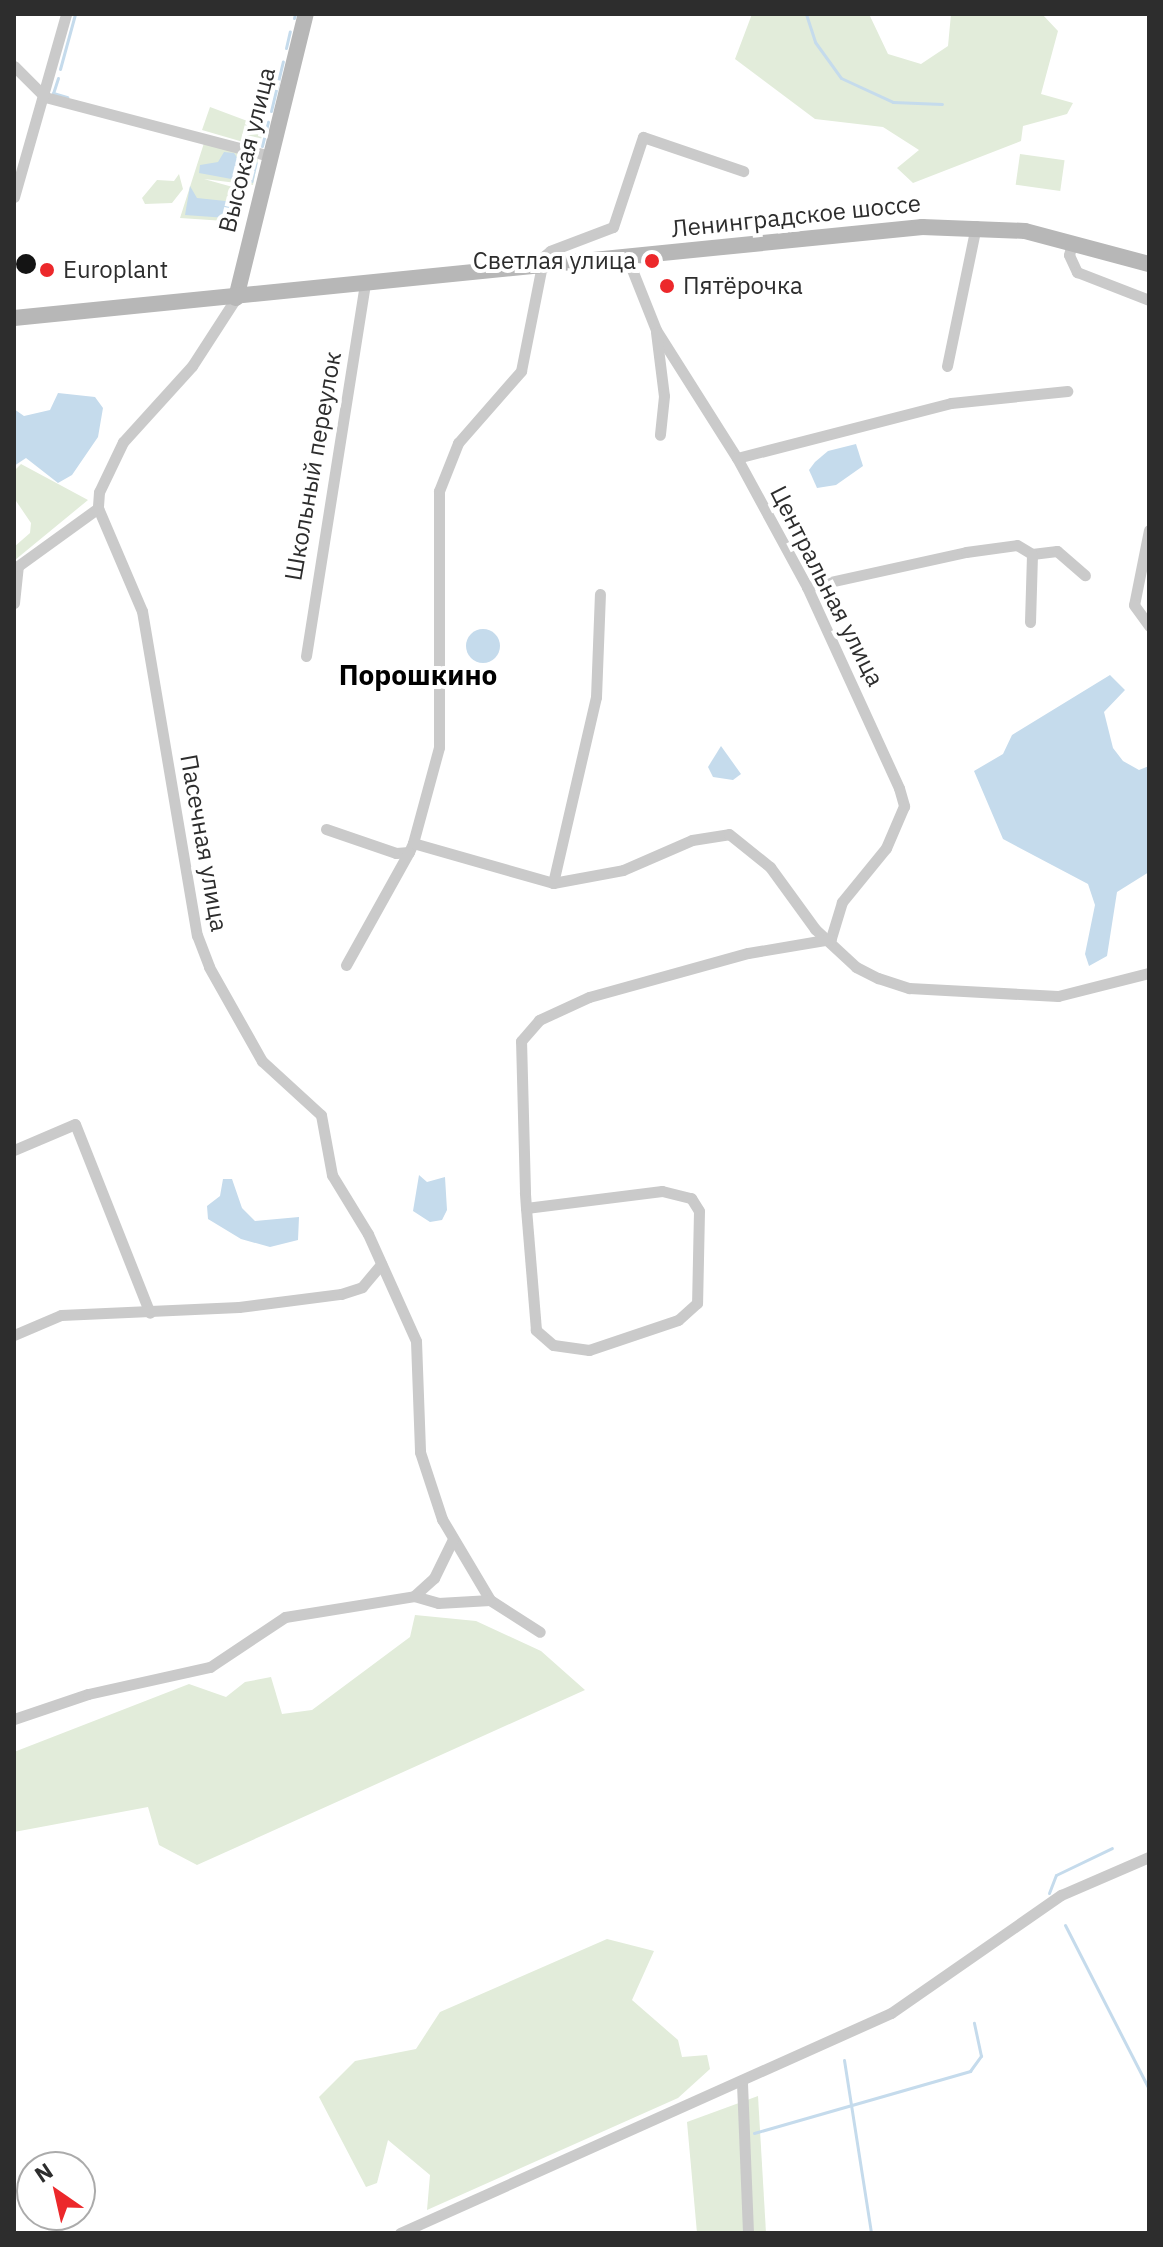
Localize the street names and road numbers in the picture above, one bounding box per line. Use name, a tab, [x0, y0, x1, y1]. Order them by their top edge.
street label: Высокая улица	[213, 64, 281, 236]
street label: Ленинградское шоссе	[670, 189, 922, 243]
street label: Школьный переулок	[279, 349, 347, 583]
street label: Центральная улица	[764, 481, 890, 691]
street label: Пасечная улица	[174, 752, 234, 934]

